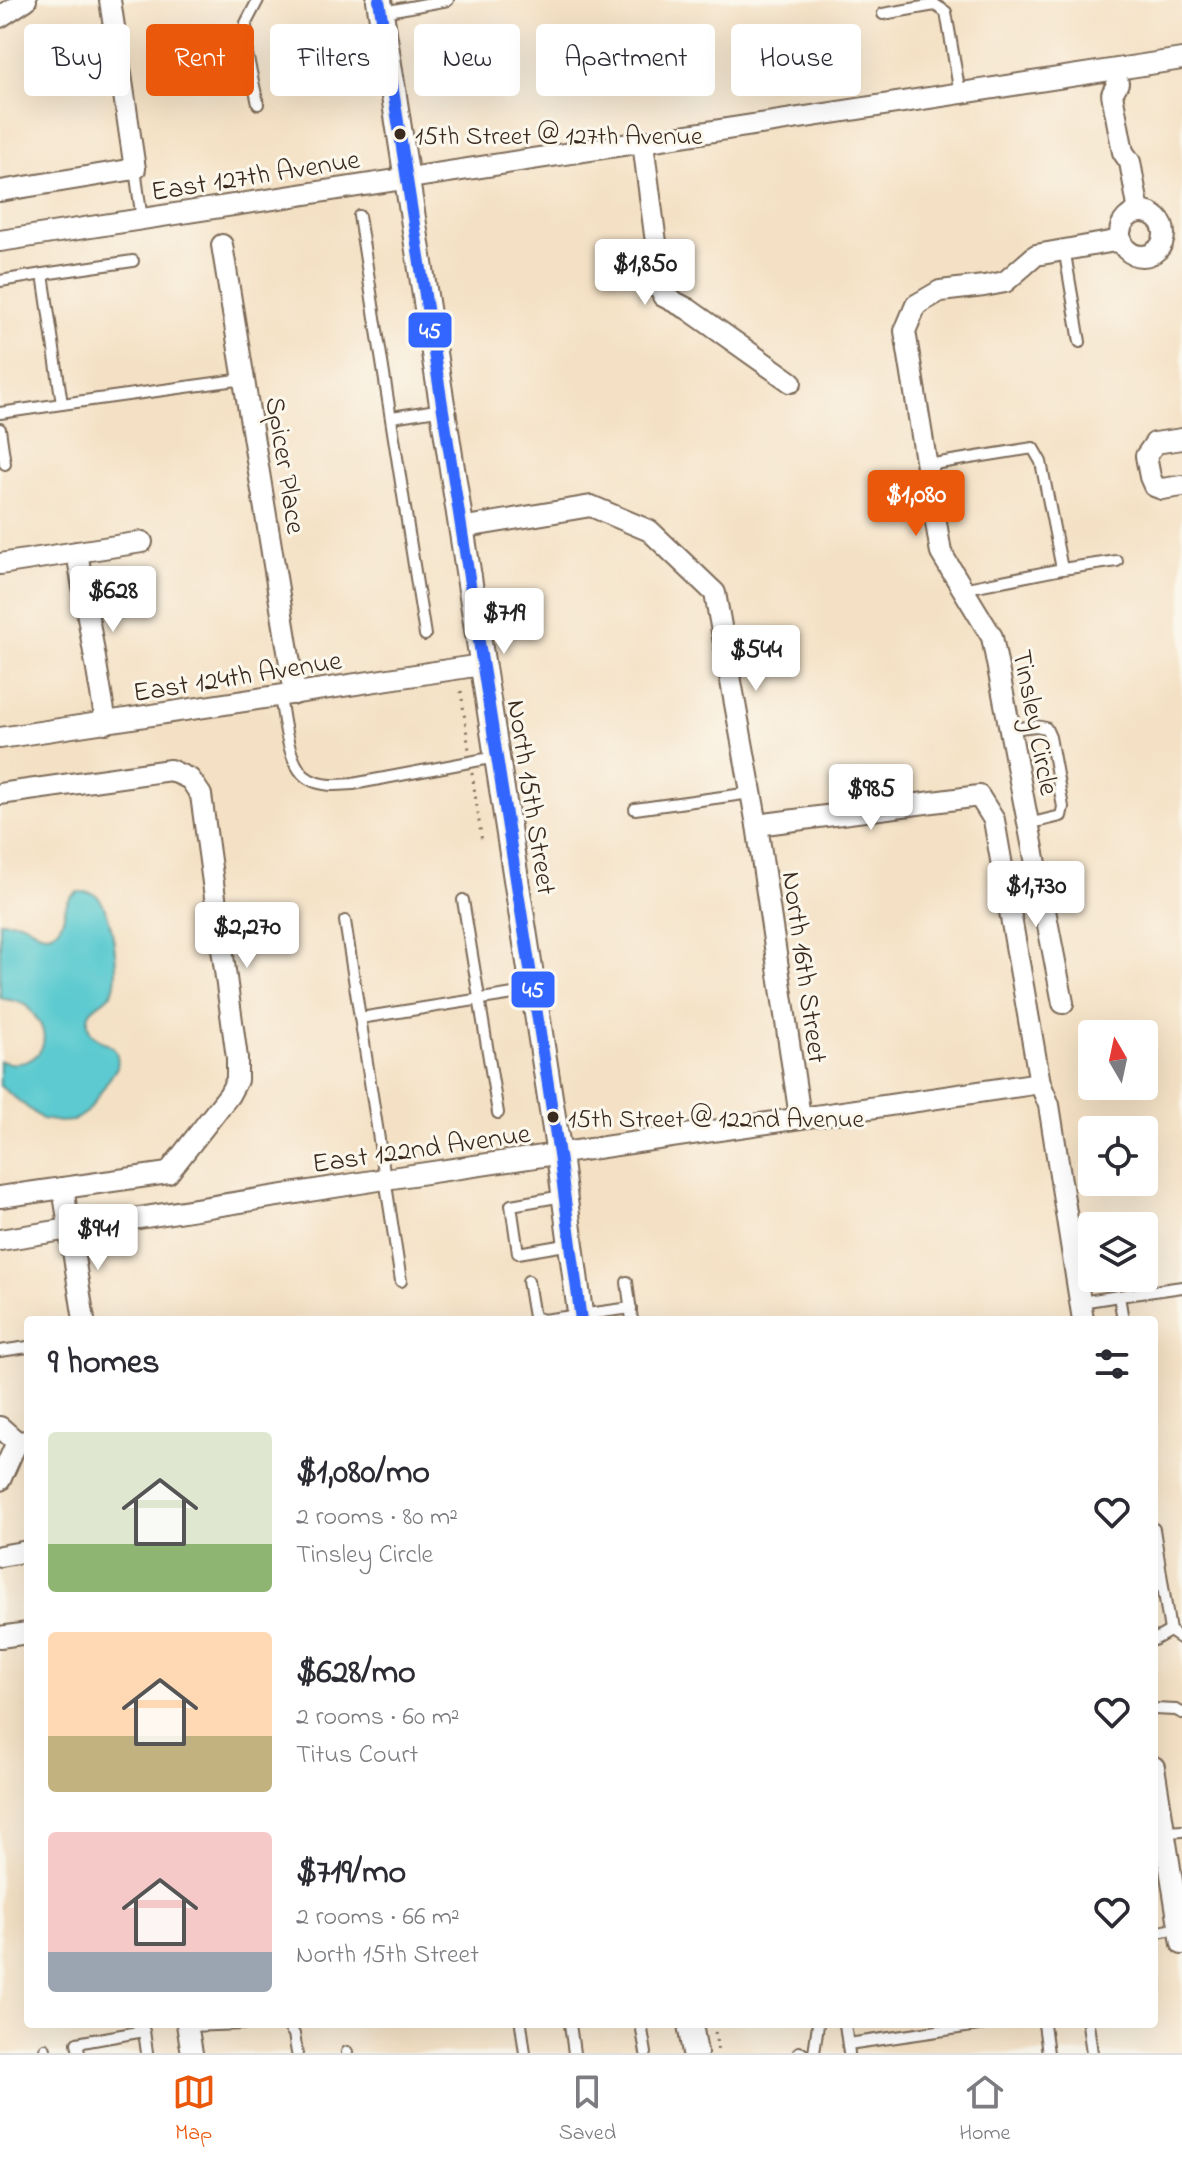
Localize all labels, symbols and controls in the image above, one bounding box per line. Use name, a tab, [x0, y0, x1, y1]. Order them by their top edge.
chip: Buy	[24, 24, 130, 96]
chip: Rent	[146, 24, 254, 96]
chip: Filters	[270, 24, 398, 96]
chip: New	[414, 24, 520, 96]
chip: Apartment	[536, 24, 715, 96]
chip: House	[731, 24, 861, 96]
place label: 15th Street @ 127th Avenue	[415, 119, 703, 157]
marker: 15th Street @ 127th Avenue	[392, 126, 408, 142]
street label: East 127th Avenue	[148, 141, 363, 214]
pin: $1,850	[580, 239, 710, 307]
text: $1,850	[613, 246, 677, 284]
line badge: 45	[407, 311, 453, 349]
text: 45	[419, 317, 441, 349]
street label: Spicer Place	[252, 394, 315, 537]
pin: $1,080	[851, 470, 981, 538]
text: $1,080	[886, 477, 946, 515]
pin: $628	[66, 566, 160, 634]
text: $628	[88, 573, 138, 611]
pin: $719	[457, 588, 551, 656]
text: $719	[483, 595, 525, 633]
pin: $544	[709, 625, 803, 693]
text: $544	[730, 632, 782, 670]
street label: East 124th Avenue	[130, 642, 345, 715]
street label: Tinsley Circle	[999, 646, 1068, 800]
street label: North 15th Street	[494, 697, 565, 898]
pin: $985	[824, 764, 918, 832]
text: $985	[847, 771, 895, 809]
pin: $1,730	[971, 861, 1101, 929]
text: $1,730	[1005, 868, 1067, 906]
street label: North 16th Street	[769, 869, 836, 1066]
pin: $2,270	[182, 902, 312, 970]
text: $2,270	[213, 909, 281, 947]
line badge: 45	[510, 970, 556, 1009]
text: 45	[522, 976, 544, 1008]
north arrow	[1078, 1020, 1158, 1100]
map controls	[1078, 1020, 1158, 1292]
place label: 15th Street @ 122nd Avenue	[568, 1102, 865, 1140]
marker: 15th Street @ 122nd Avenue	[545, 1109, 561, 1125]
street label: East 122nd Avenue	[310, 1115, 534, 1186]
button: locate	[1078, 1116, 1158, 1196]
pin: $941	[51, 1204, 145, 1272]
text: $941	[77, 1211, 119, 1249]
button: layers	[1078, 1212, 1158, 1292]
text: 9 homes	[48, 1339, 160, 1389]
icon: filters	[1090, 1342, 1134, 1386]
text: $1,080/mo	[296, 1449, 430, 1499]
icon: home	[112, 1464, 208, 1560]
icon: heart	[1090, 1490, 1134, 1534]
text: 2 rooms · 80 m²	[296, 1499, 458, 1537]
text: Tinsley Circle	[296, 1537, 433, 1575]
text: $628/mo	[296, 1649, 416, 1699]
icon: home	[112, 1664, 208, 1760]
icon: heart	[1090, 1690, 1134, 1734]
text: 2 rooms · 60 m²	[296, 1699, 460, 1737]
text: Titus Court	[296, 1737, 418, 1775]
text: $719/mo	[296, 1849, 406, 1899]
icon: home	[112, 1864, 208, 1960]
icon: heart	[1090, 1890, 1134, 1934]
text: 2 rooms · 66 m²	[296, 1899, 460, 1937]
text: North 15th Street	[296, 1937, 479, 1975]
tab: Map	[172, 2070, 216, 2150]
tab: Saved	[559, 2070, 616, 2150]
tab: Home	[959, 2070, 1010, 2150]

